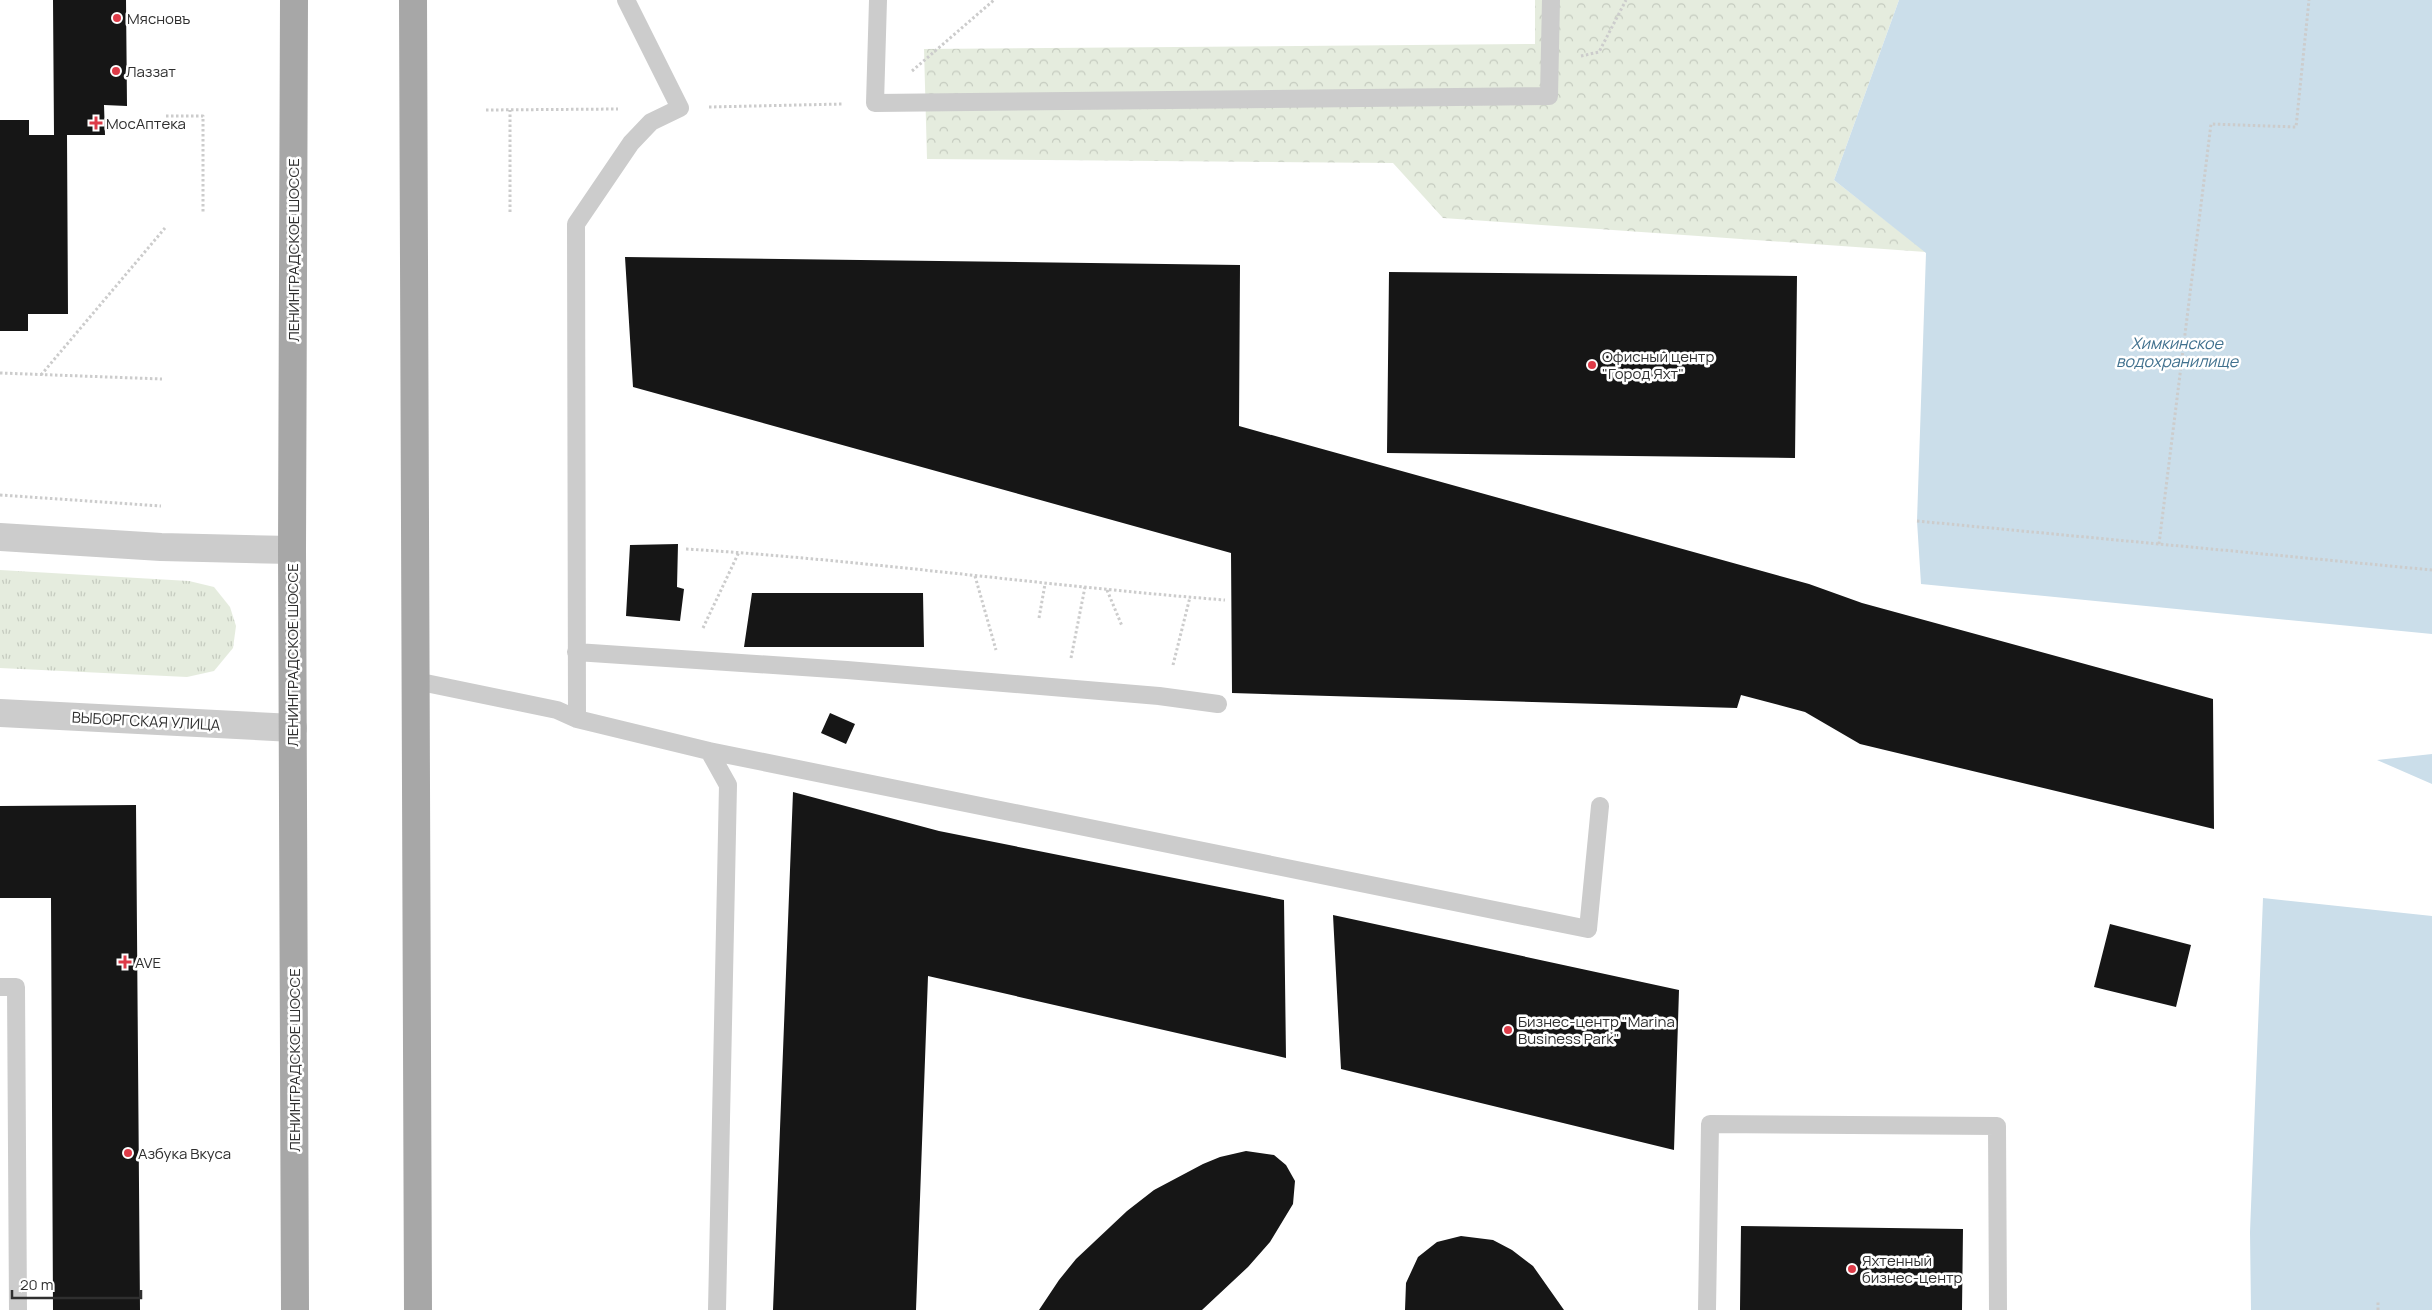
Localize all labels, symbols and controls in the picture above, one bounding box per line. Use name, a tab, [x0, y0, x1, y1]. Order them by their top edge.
place label: Мясновъ	[127, 8, 190, 29]
marker: Мясновъ	[111, 12, 123, 24]
place label: Лаззат	[126, 61, 176, 82]
marker: Лаззат	[110, 65, 122, 77]
place label: МосАптека	[106, 113, 186, 134]
marker: МосАптека	[90, 117, 102, 129]
street label: ЛЕНИНГРАДСКОЕ ШОССЕ	[283, 158, 304, 342]
water label: Химкинское водохранилище	[2116, 332, 2240, 372]
place label: Офисный центр "Город Яхт"	[1602, 346, 1714, 384]
marker: Офисный центр "Город Яхт"	[1586, 359, 1598, 371]
street label: ЛЕНИНГРАДСКОЕ ШОССЕ	[282, 563, 303, 747]
street label: ВЫБОРГСКАЯ УЛИЦА	[71, 707, 221, 735]
place label: AVE	[135, 952, 161, 973]
marker: AVE	[119, 956, 131, 968]
street label: ЛЕНИНГРАДСКОЕ ШОССЕ	[284, 968, 305, 1152]
place label: Бизнес-центр "Marina Business Park"	[1518, 1011, 1675, 1049]
marker: Бизнес-центр "Marina Business Park"	[1502, 1024, 1514, 1036]
place label: Азбука Вкуса	[138, 1143, 231, 1164]
marker: Азбука Вкуса	[122, 1147, 134, 1159]
place label: Яхтенный бизнес-центр	[1862, 1250, 1963, 1288]
marker: Яхтенный бизнес-центр	[1846, 1263, 1858, 1275]
scale bar	[12, 1268, 141, 1300]
text: 20 m	[20, 1274, 53, 1295]

